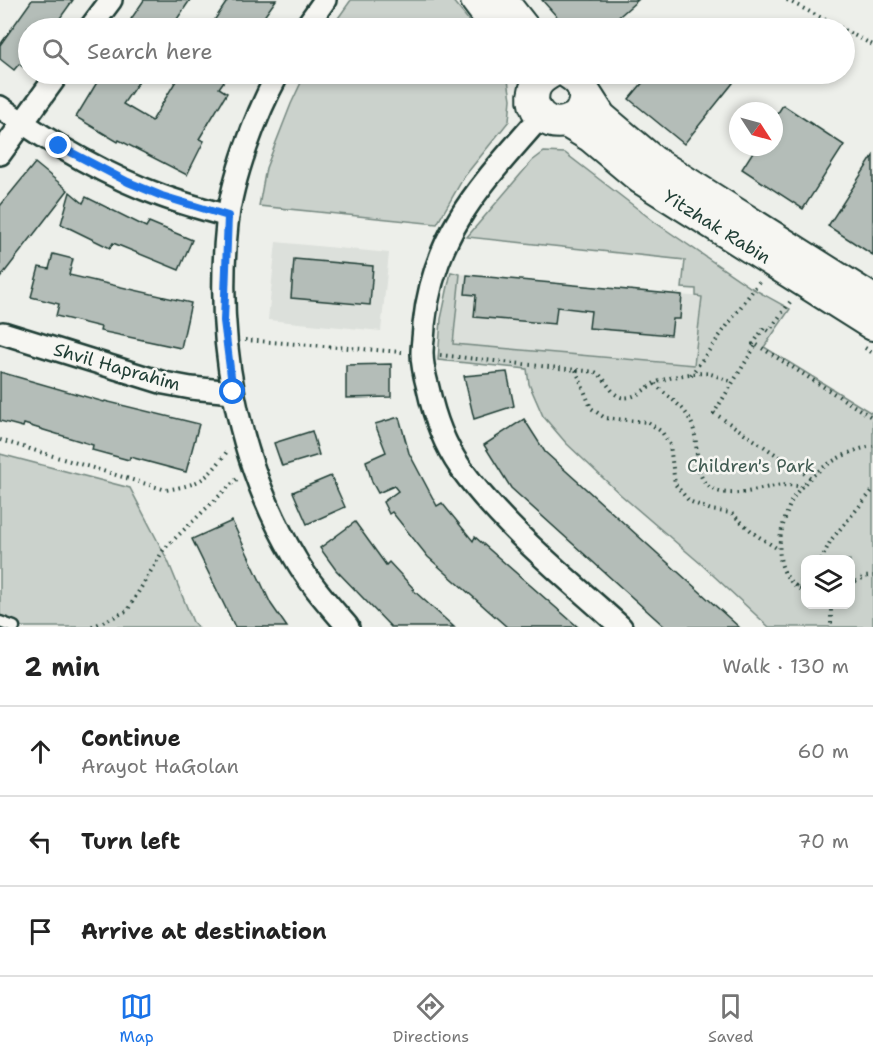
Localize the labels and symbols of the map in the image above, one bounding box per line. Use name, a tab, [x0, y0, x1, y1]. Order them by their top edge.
north arrow	[729, 102, 783, 156]
route end	[45, 132, 71, 158]
street label: Yitzhak Rabin	[659, 184, 775, 270]
street label: Shvil Haprahim	[51, 337, 183, 397]
route start	[219, 378, 245, 404]
park label: Children's Park	[687, 454, 815, 478]

